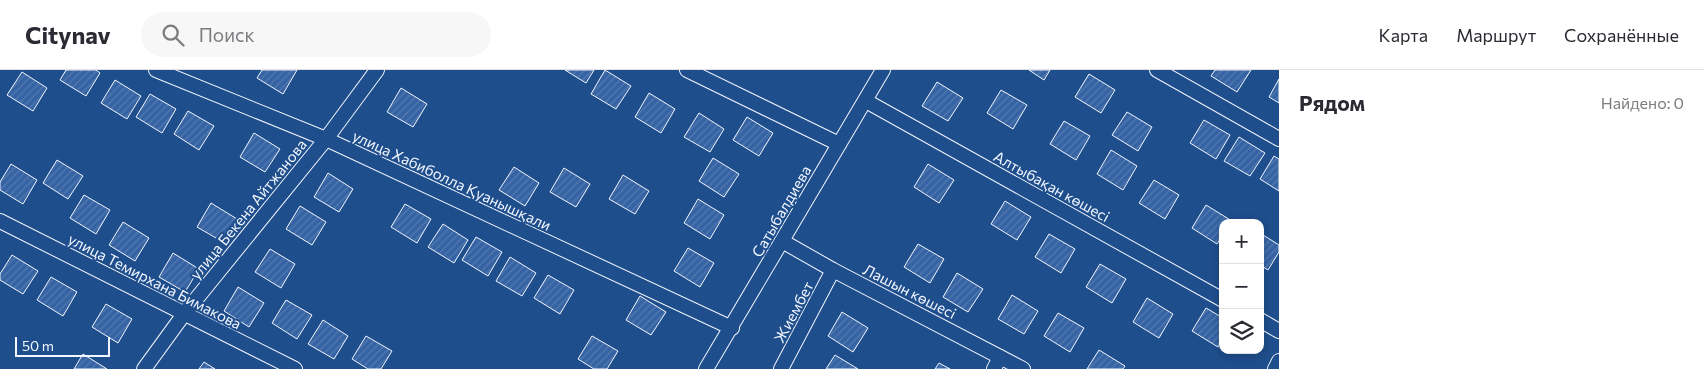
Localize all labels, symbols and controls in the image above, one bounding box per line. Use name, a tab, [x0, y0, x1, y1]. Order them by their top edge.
search box	[141, 12, 491, 57]
text: Citynav	[25, 20, 111, 49]
icon: search	[159, 21, 187, 49]
text: Поиск	[199, 23, 255, 46]
text: Карта	[1379, 24, 1428, 46]
text: Маршрут	[1456, 24, 1536, 46]
text: Сохранённые	[1564, 24, 1679, 46]
text: Рядом	[1299, 90, 1365, 115]
text: Найдено: 0	[1601, 93, 1684, 112]
street label: улица Хабиболла Қуанышқали	[350, 126, 554, 234]
street label: улица Бекена Айтжанова	[186, 135, 310, 283]
street label: Алтыбақан көшесі	[991, 147, 1113, 225]
street label: Сатыбалдиева	[748, 162, 814, 260]
map controls	[1219, 219, 1264, 354]
button: +	[1219, 219, 1264, 264]
street label: улица Темирхана Бимакова	[65, 229, 245, 333]
street label: Лашын көшесі	[860, 260, 960, 322]
button: −	[1219, 264, 1264, 309]
street label: Жиембет	[769, 278, 817, 346]
button: layers	[1219, 309, 1264, 354]
scale bar	[15, 334, 110, 357]
text: 50 m	[22, 337, 54, 354]

